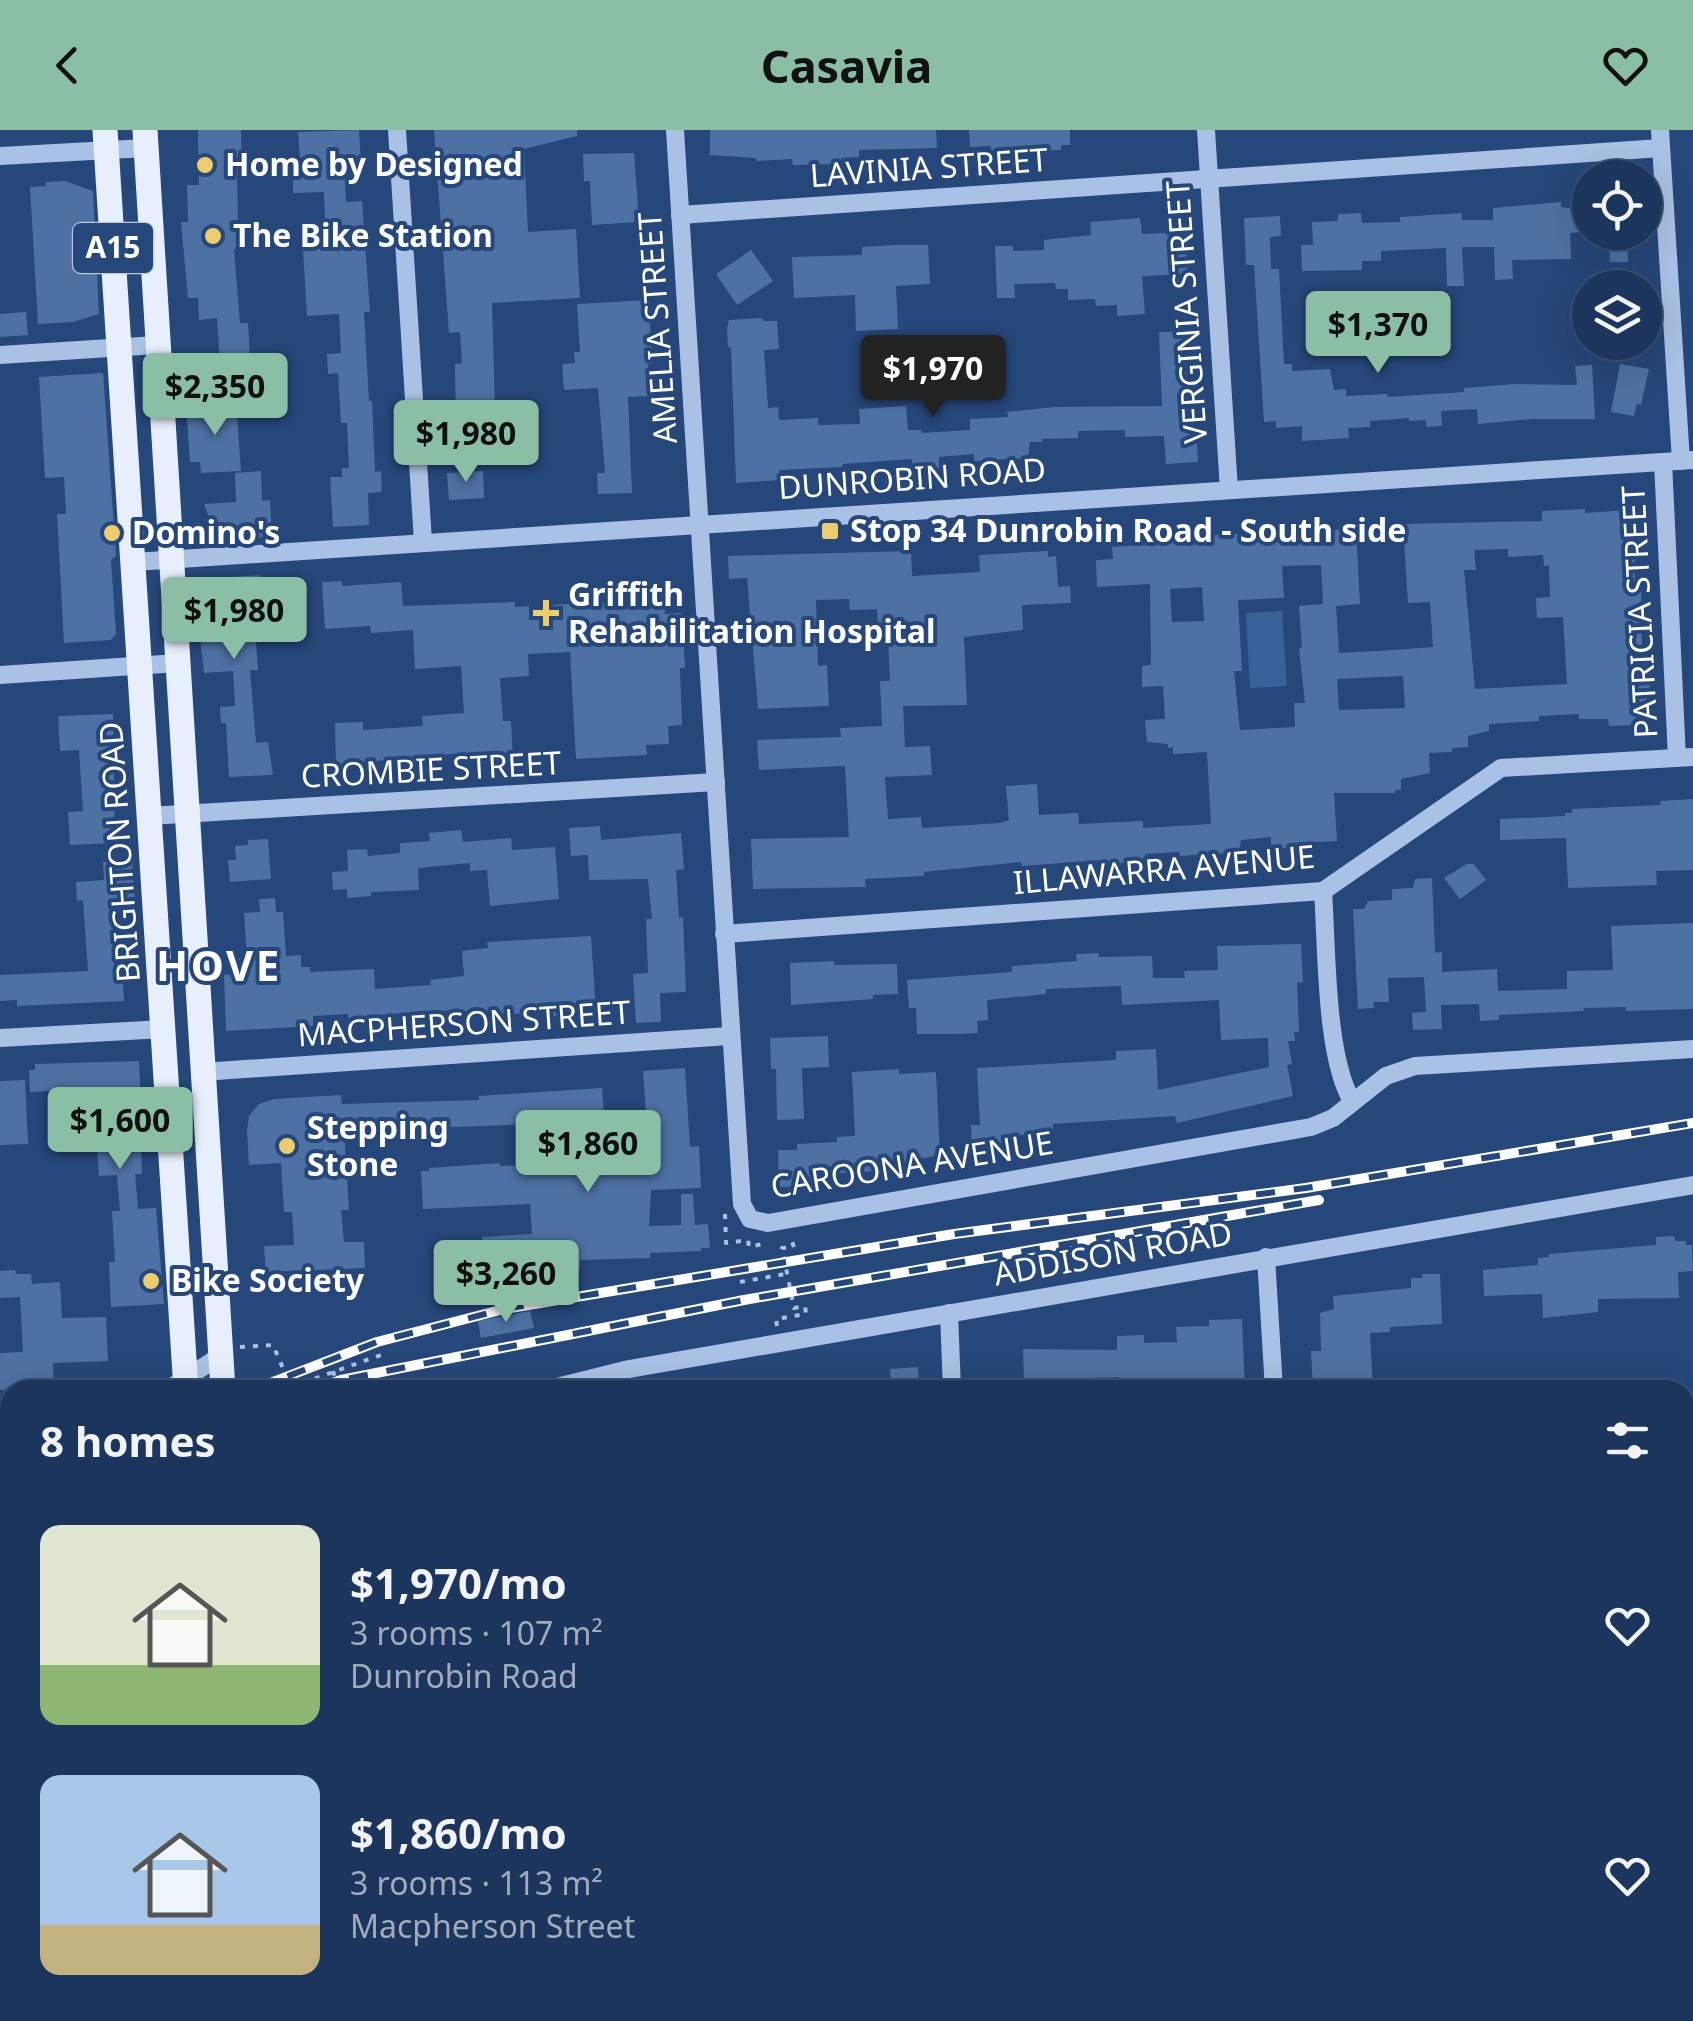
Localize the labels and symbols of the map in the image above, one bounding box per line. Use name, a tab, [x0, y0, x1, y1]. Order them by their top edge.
street label: LAVINIA STREET	[808, 137, 1050, 196]
place label: Home by Designed	[225, 142, 523, 185]
marker: Home by Designed	[194, 154, 216, 176]
street label: VERGINIA STREET	[1155, 179, 1216, 445]
street label: AMELIA STREET	[627, 211, 686, 445]
place label: The Bike Station	[233, 213, 493, 256]
road number: A15	[73, 223, 153, 273]
marker: The Bike Station	[202, 225, 224, 247]
pin: $1,370	[1297, 291, 1459, 376]
pin: $1,970	[852, 335, 1014, 420]
pin: $2,350	[134, 353, 296, 438]
pin: $1,980	[385, 400, 547, 485]
street label: DUNROBIN ROAD	[777, 447, 1047, 508]
street label: PATRICIA STREET	[1610, 484, 1667, 740]
place label: Stop 34 Dunrobin Road - South side	[850, 508, 1406, 551]
place label: Domino's	[132, 510, 280, 553]
marker: Stop 34 Dunrobin Road - South side	[819, 520, 841, 542]
marker: Domino's	[101, 522, 123, 544]
place label: Griffith Rehabilitation Hospital	[568, 572, 936, 652]
pin: $1,980	[153, 577, 315, 662]
marker: Griffith Rehabilitation Hospital	[533, 600, 559, 626]
street label: BRIGHTON ROAD	[88, 720, 149, 984]
street label: CROMBIE STREET	[300, 740, 562, 797]
street label: ILLAWARRA AVENUE	[1011, 834, 1317, 903]
district label: HOVE	[156, 936, 282, 993]
street label: MACPHERSON STREET	[296, 989, 632, 1056]
pin: $1,600	[39, 1087, 201, 1172]
place label: Stepping Stone	[307, 1105, 449, 1185]
pin: $1,860	[507, 1110, 669, 1195]
street label: CAROONA AVENUE	[767, 1120, 1056, 1207]
marker: Stepping Stone	[276, 1135, 298, 1157]
street label: ADDISON ROAD	[990, 1210, 1235, 1295]
pin: $3,260	[425, 1240, 587, 1325]
place label: Bike Society	[171, 1258, 365, 1301]
marker: Bike Society	[140, 1270, 162, 1292]

